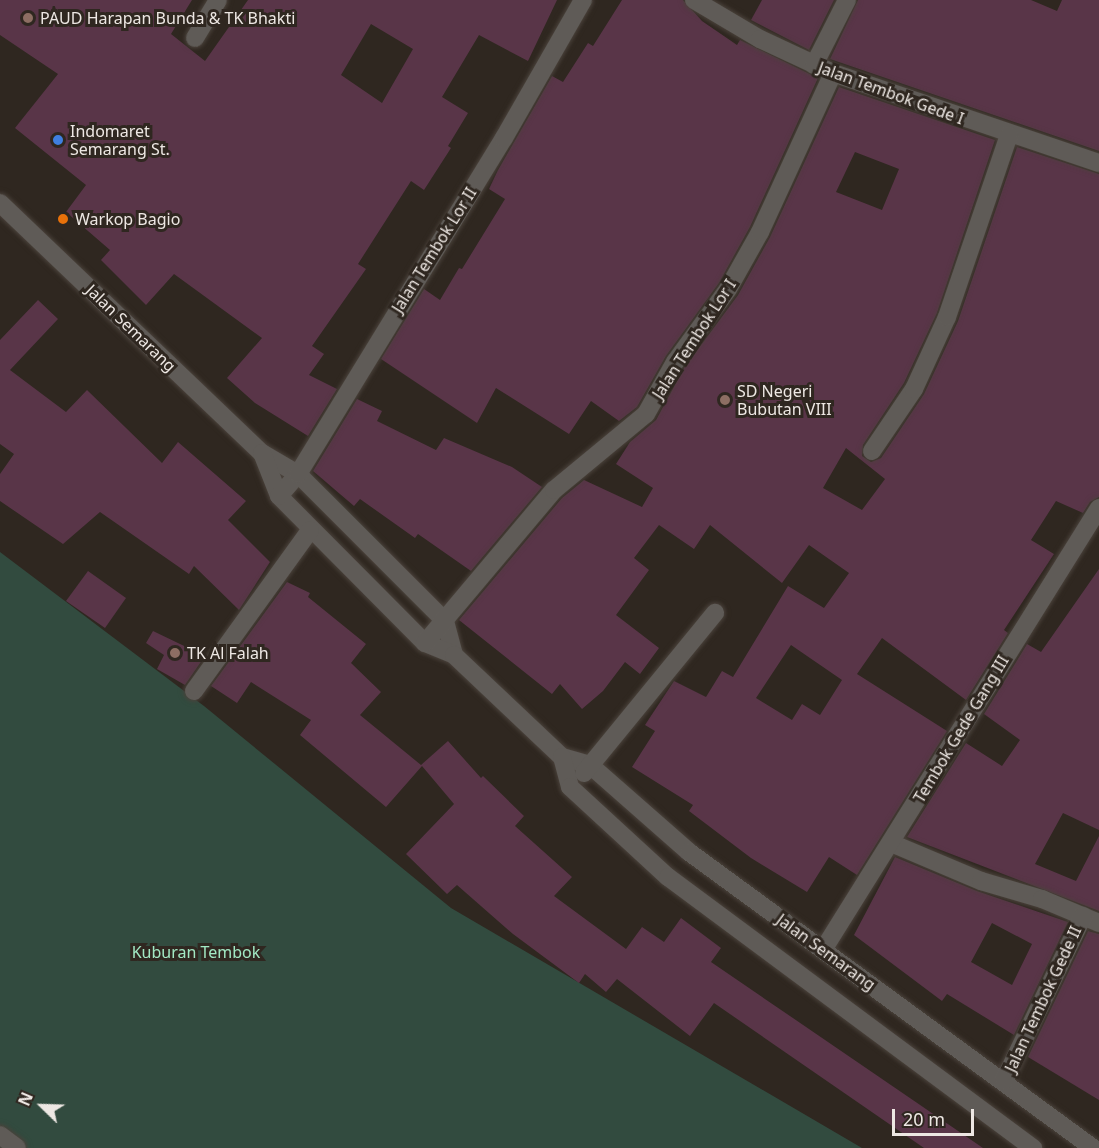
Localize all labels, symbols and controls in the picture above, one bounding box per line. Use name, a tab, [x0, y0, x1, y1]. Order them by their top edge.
place label: PAUD Harapan Bunda & TK Bhakti	[40, 8, 295, 28]
marker: PAUD Harapan Bunda & TK Bhakti	[21, 11, 35, 25]
street label: Jalan Tembok Gede I	[816, 58, 966, 128]
place label: Indomaret Semarang St.	[70, 121, 170, 159]
marker: Indomaret Semarang St.	[51, 133, 65, 147]
street label: Jalan Tembok Lor II	[388, 184, 480, 316]
place label: Warkop Bagio	[75, 209, 180, 229]
marker: Warkop Bagio	[56, 212, 70, 226]
street label: Jalan Tembok Lor I	[648, 276, 740, 402]
street label: Jalan Semarang	[82, 280, 180, 376]
place label: SD Negeri Bubutan VIII	[737, 381, 832, 419]
marker: SD Negeri Bubutan VIII	[718, 393, 732, 407]
place label: TK Al Falah	[187, 643, 269, 663]
marker: TK Al Falah	[168, 646, 182, 660]
street label: Tembok Gede Gang III	[909, 652, 1013, 806]
street label: Jalan Semarang	[773, 910, 879, 994]
street label: Jalan Tembok Gede II	[1001, 923, 1085, 1075]
park label: Kuburan Tembok	[132, 942, 260, 962]
north arrow	[12, 1076, 72, 1136]
text: N	[13, 1089, 38, 1109]
scale bar	[895, 1097, 978, 1135]
text: 20 m	[903, 1107, 945, 1131]

